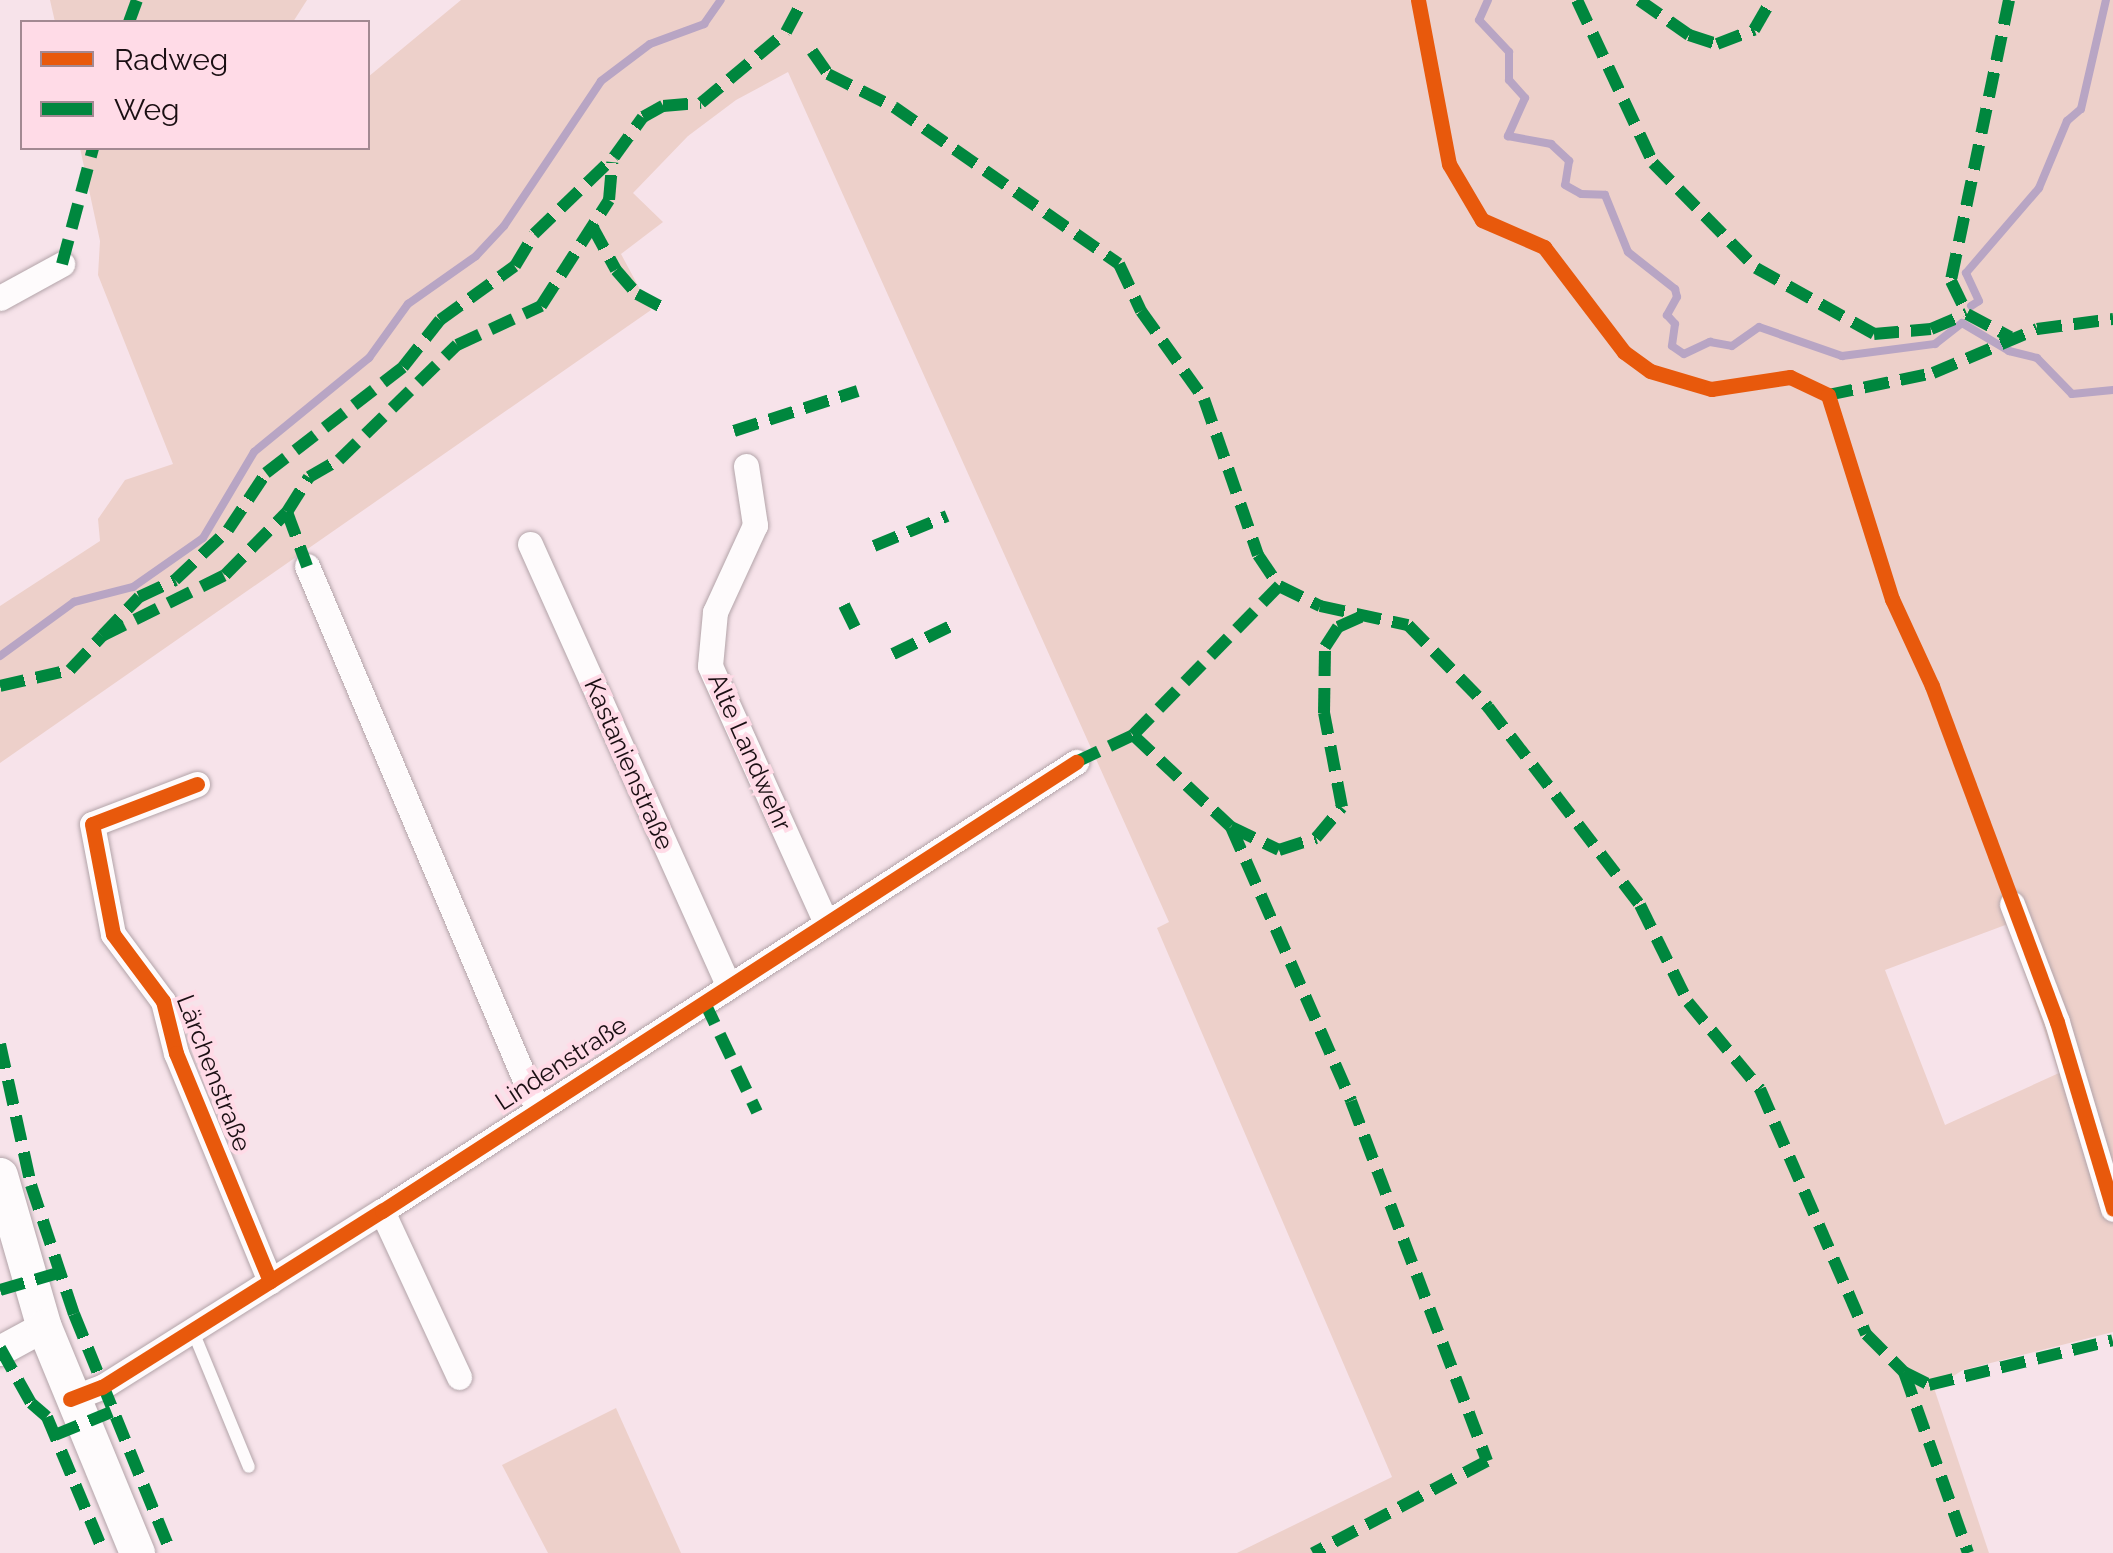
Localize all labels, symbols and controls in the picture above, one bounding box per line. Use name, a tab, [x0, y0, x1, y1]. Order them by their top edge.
legend	[20, 20, 370, 150]
text: Radweg	[114, 42, 228, 77]
text: Weg	[114, 92, 180, 127]
street label: Alte Landwehr	[702, 669, 798, 835]
street label: Kastanienstraße	[578, 674, 680, 854]
street label: Lärchenstraße	[170, 990, 258, 1156]
street label: Lindenstraße	[490, 1009, 632, 1117]

